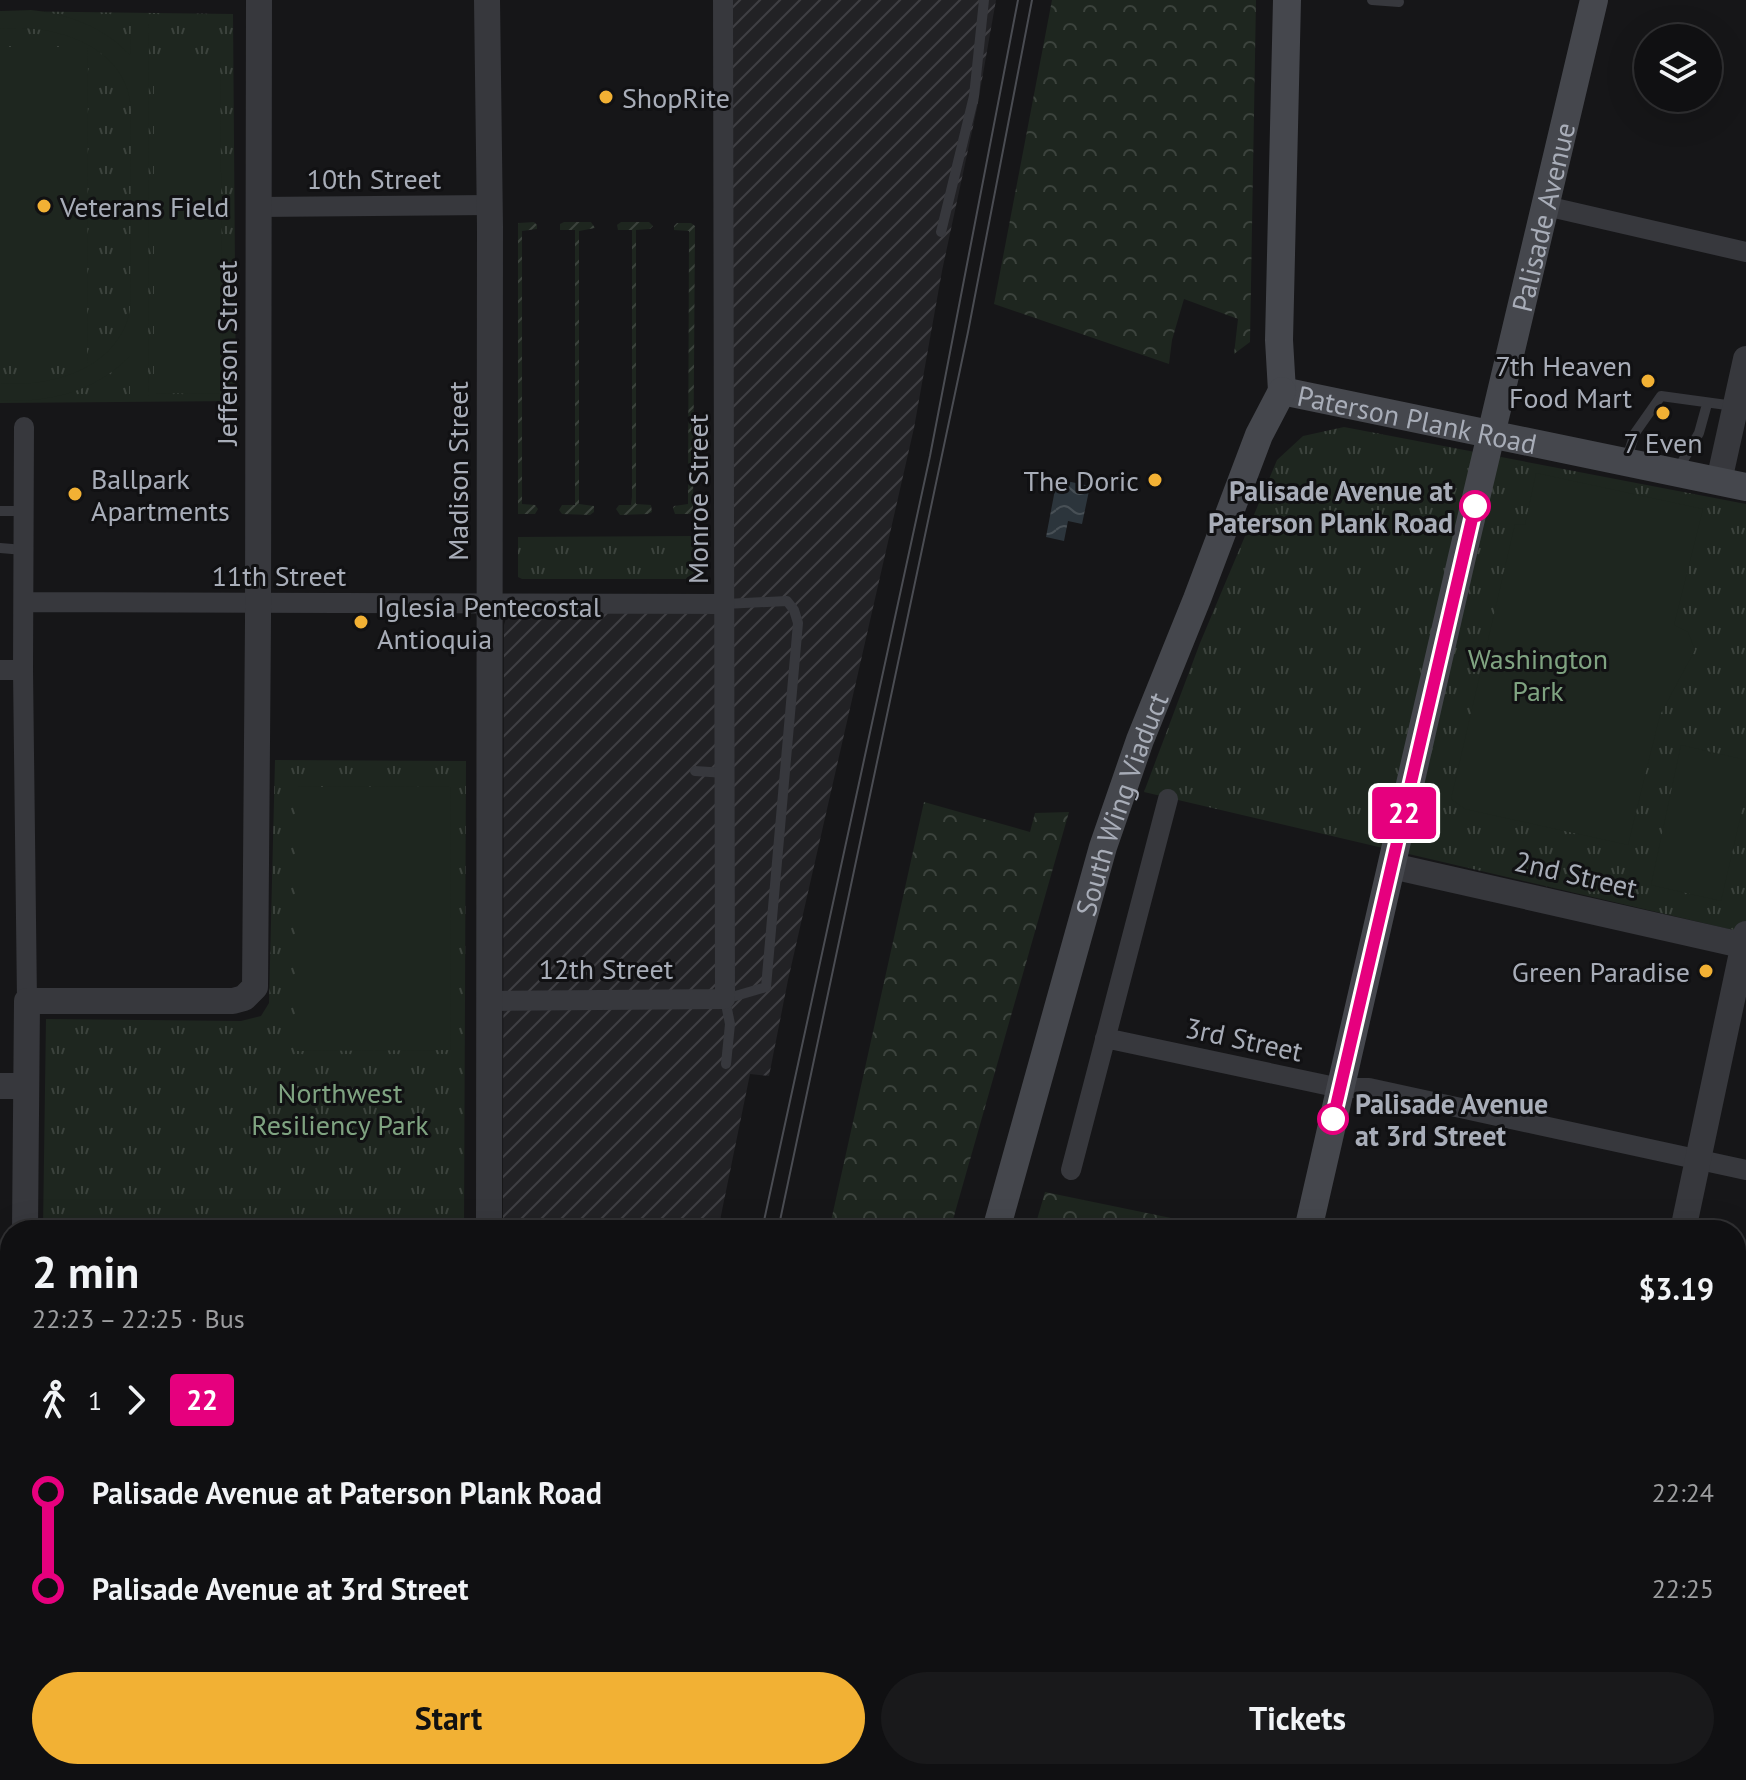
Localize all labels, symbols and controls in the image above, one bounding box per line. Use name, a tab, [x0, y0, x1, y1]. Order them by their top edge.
map controls	[1634, 24, 1722, 112]
button: layers	[1634, 24, 1722, 112]
place label: ShopRite	[622, 79, 730, 116]
marker: ShopRite	[597, 88, 615, 106]
street label: Palisade Avenue	[1502, 118, 1583, 315]
street label: 10th Street	[307, 160, 442, 197]
place label: Veterans Field	[59, 188, 229, 225]
marker: Veterans Field	[35, 197, 53, 215]
street label: Jefferson Street	[208, 260, 245, 446]
place label: 7th Heaven Food Mart	[1495, 347, 1633, 416]
marker: 7th Heaven Food Mart	[1639, 372, 1657, 390]
street label: Paterson Plank Road	[1294, 376, 1540, 462]
street label: Madison Street	[439, 381, 476, 561]
marker: 7 Even	[1654, 404, 1672, 422]
street label: Monroe Street	[679, 413, 716, 584]
place label: 7 Even	[1624, 424, 1702, 461]
place label: Ballpark Apartments	[91, 460, 230, 529]
place label: The Doric	[1023, 462, 1139, 499]
marker: The Doric	[1146, 471, 1164, 489]
place label: Palisade Avenue at Paterson Plank Road	[1208, 472, 1453, 541]
marker: Ballpark Apartments	[66, 485, 84, 503]
marker: Palisade Avenue at Paterson Plank Road	[1460, 491, 1490, 521]
street label: 11th Street	[212, 557, 347, 594]
place label: Iglesia Pentecostal Antioquia	[377, 588, 601, 657]
marker: Iglesia Pentecostal Antioquia	[352, 613, 370, 631]
park label: Washington Park	[1468, 640, 1608, 709]
street label: South Wing Viaduct	[1066, 686, 1176, 920]
line badge: 22	[1368, 787, 1440, 839]
text: 22	[1388, 794, 1420, 831]
street label: 2nd Street	[1511, 842, 1641, 906]
street label: 12th Street	[539, 950, 674, 987]
place label: Green Paradise	[1512, 953, 1690, 990]
marker: Green Paradise	[1697, 962, 1715, 980]
street label: 3rd Street	[1182, 1009, 1306, 1070]
park label: Northwest Resiliency Park	[251, 1074, 429, 1143]
place label: Palisade Avenue at 3rd Street	[1355, 1085, 1548, 1154]
marker: Palisade Avenue at 3rd Street	[1318, 1104, 1348, 1134]
text: 2 min	[32, 1243, 139, 1300]
text: $3.19	[1639, 1269, 1714, 1308]
text: 22:23 – 22:25 · Bus	[32, 1302, 245, 1335]
icon: walk	[32, 1378, 76, 1422]
icon: forward	[114, 1378, 158, 1422]
text: 22	[186, 1381, 218, 1418]
text: 1	[88, 1384, 102, 1417]
text: Palisade Avenue at Paterson Plank Road	[92, 1473, 602, 1512]
text: 22:24	[1652, 1476, 1714, 1509]
text: Palisade Avenue at 3rd Street	[92, 1569, 469, 1608]
text: 22:25	[1652, 1572, 1714, 1605]
button: Start	[32, 1672, 865, 1764]
button: Tickets	[881, 1672, 1714, 1764]

